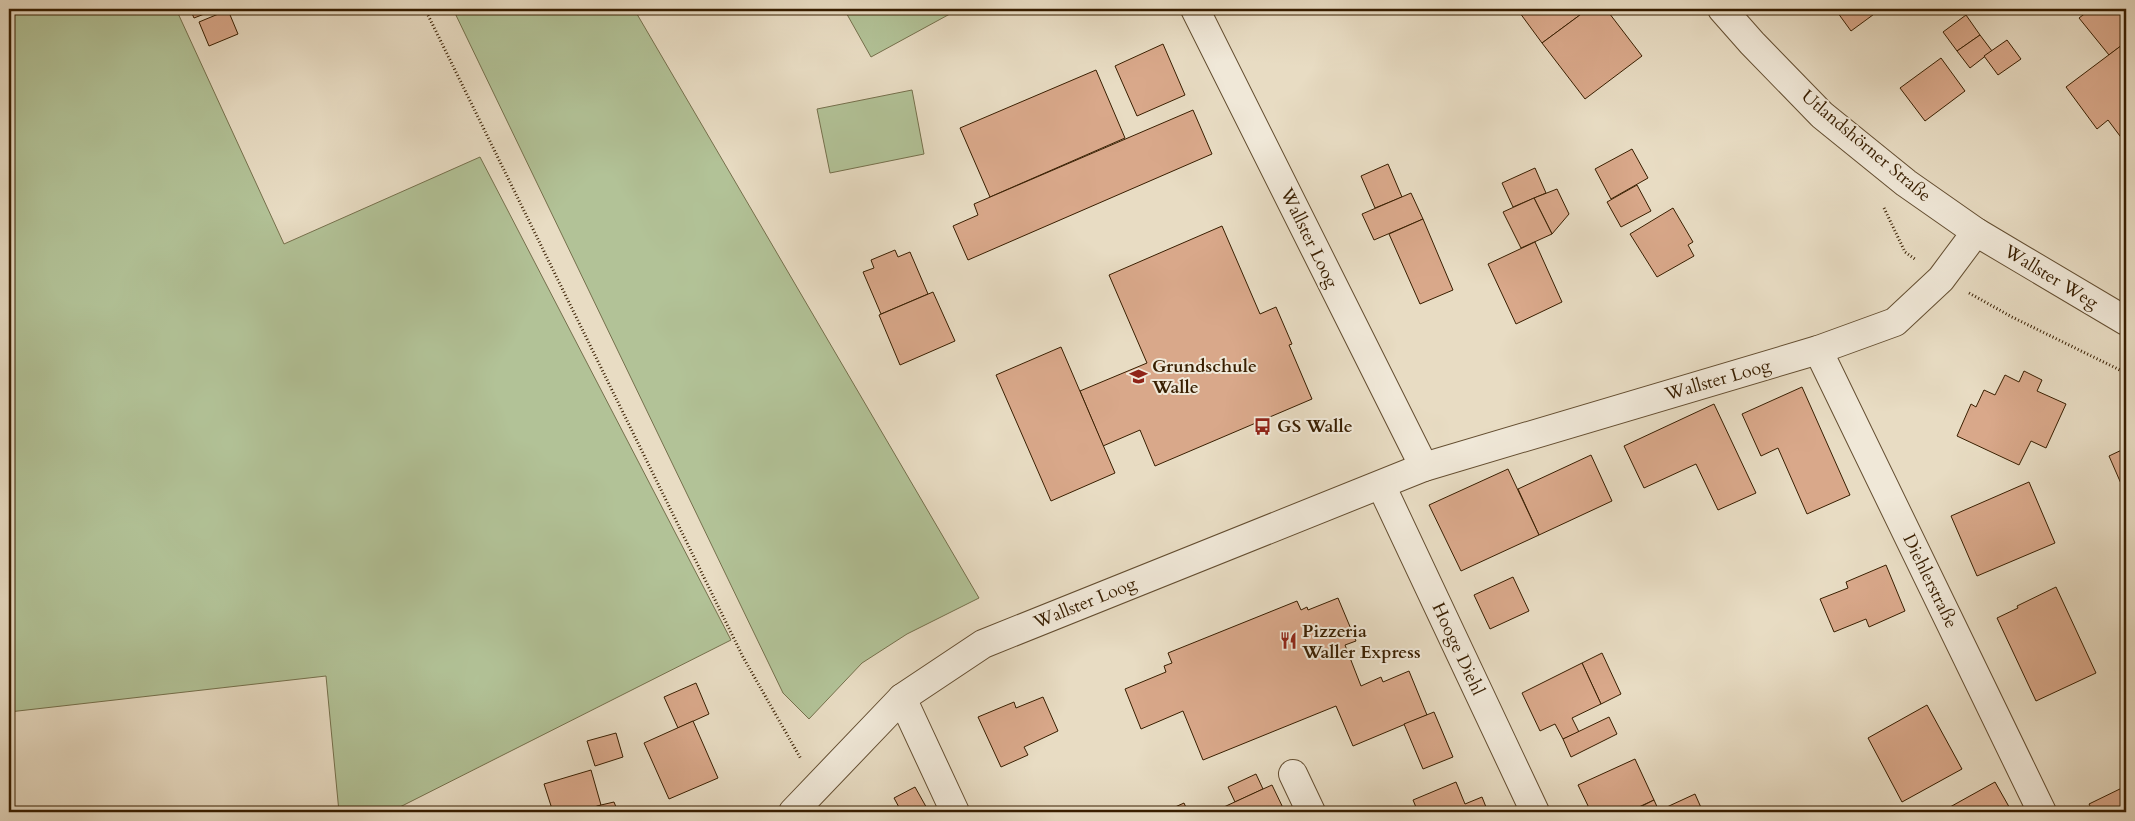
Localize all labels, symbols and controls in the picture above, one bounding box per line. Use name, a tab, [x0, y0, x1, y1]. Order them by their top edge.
street label: Utlandshörner Straße	[1796, 84, 1936, 208]
street label: Wallster Loog	[1274, 183, 1344, 293]
street label: Wallster Weg	[1998, 238, 2104, 316]
street label: Wallster Loog	[1661, 353, 1774, 407]
place label: Grundschule Walle	[1151, 354, 1257, 400]
school or university icon: Grundschule Walle	[1128, 366, 1148, 386]
place label: GS Walle	[1277, 414, 1353, 439]
bus stop icon: GS Walle	[1253, 416, 1273, 436]
street label: Diehlerstraße	[1896, 530, 1964, 632]
street label: Wallster Loog	[1029, 571, 1141, 635]
street label: Hooge Diehl	[1426, 598, 1491, 700]
place label: Pizzeria Waller Express	[1301, 619, 1421, 665]
restaurant icon: Pizzeria Waller Express	[1278, 631, 1298, 651]

